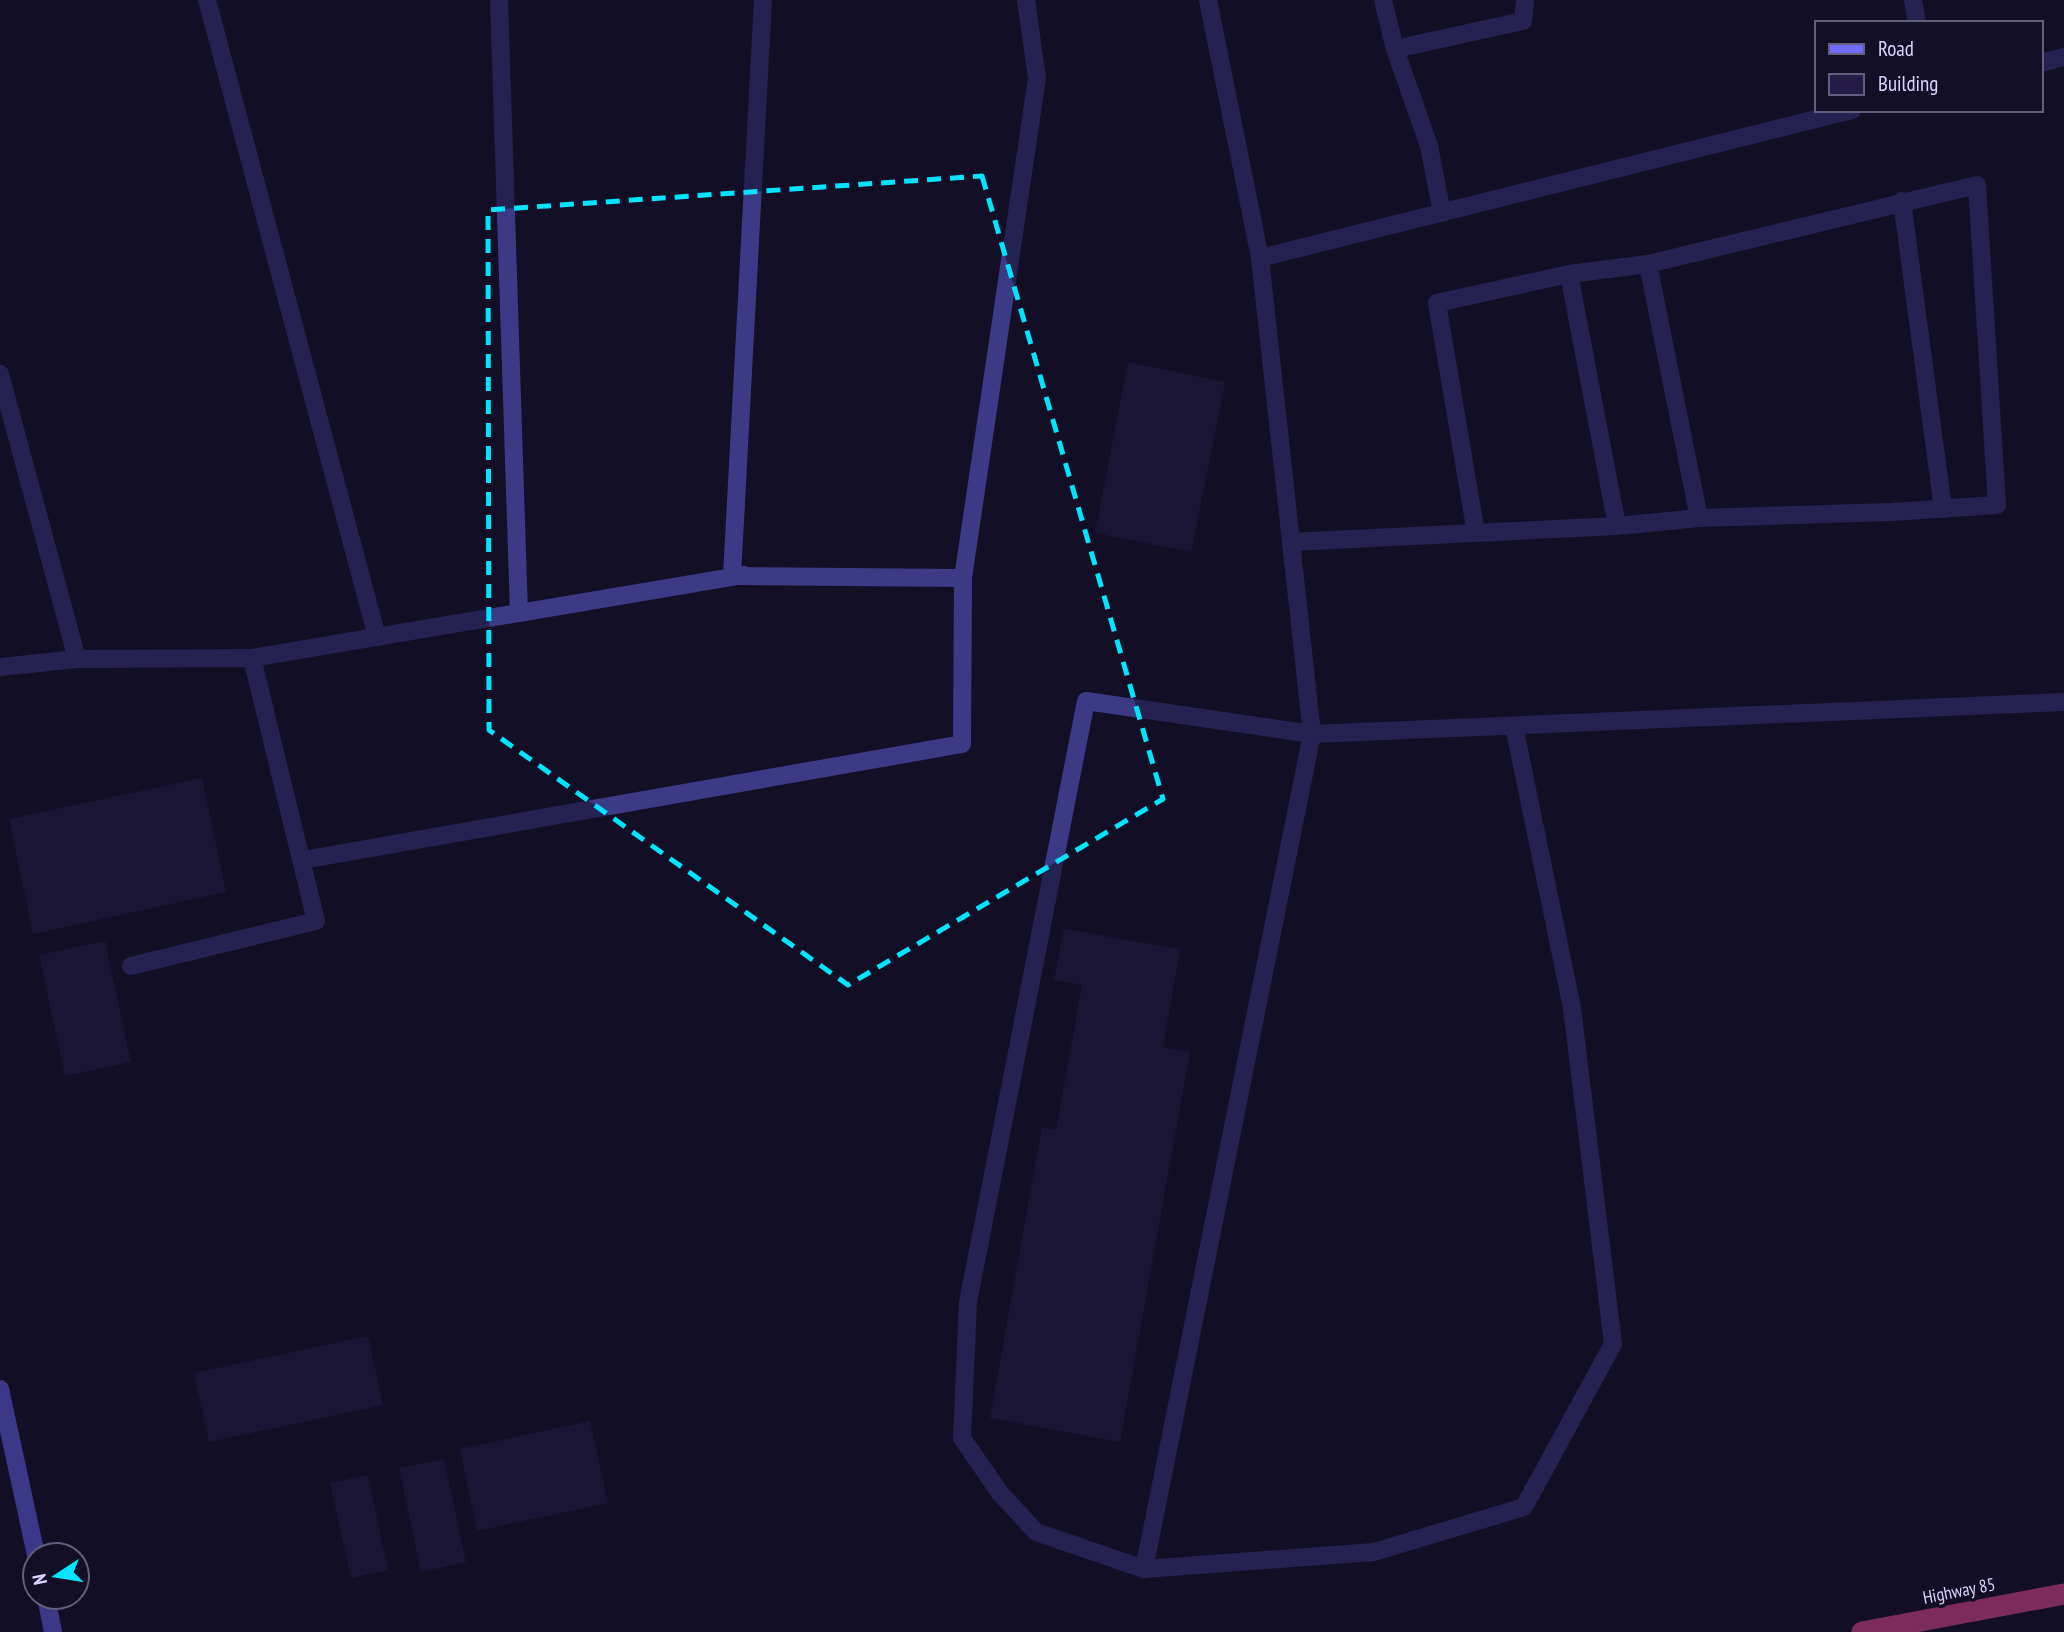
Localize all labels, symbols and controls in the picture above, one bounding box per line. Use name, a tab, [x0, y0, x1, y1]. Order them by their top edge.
legend	[1815, 21, 2043, 112]
text: Road	[1878, 35, 1914, 62]
text: Building	[1878, 70, 1938, 97]
north arrow	[21, 1541, 91, 1611]
text: N	[27, 1572, 52, 1587]
street label: Highway 85	[1921, 1572, 1997, 1609]

